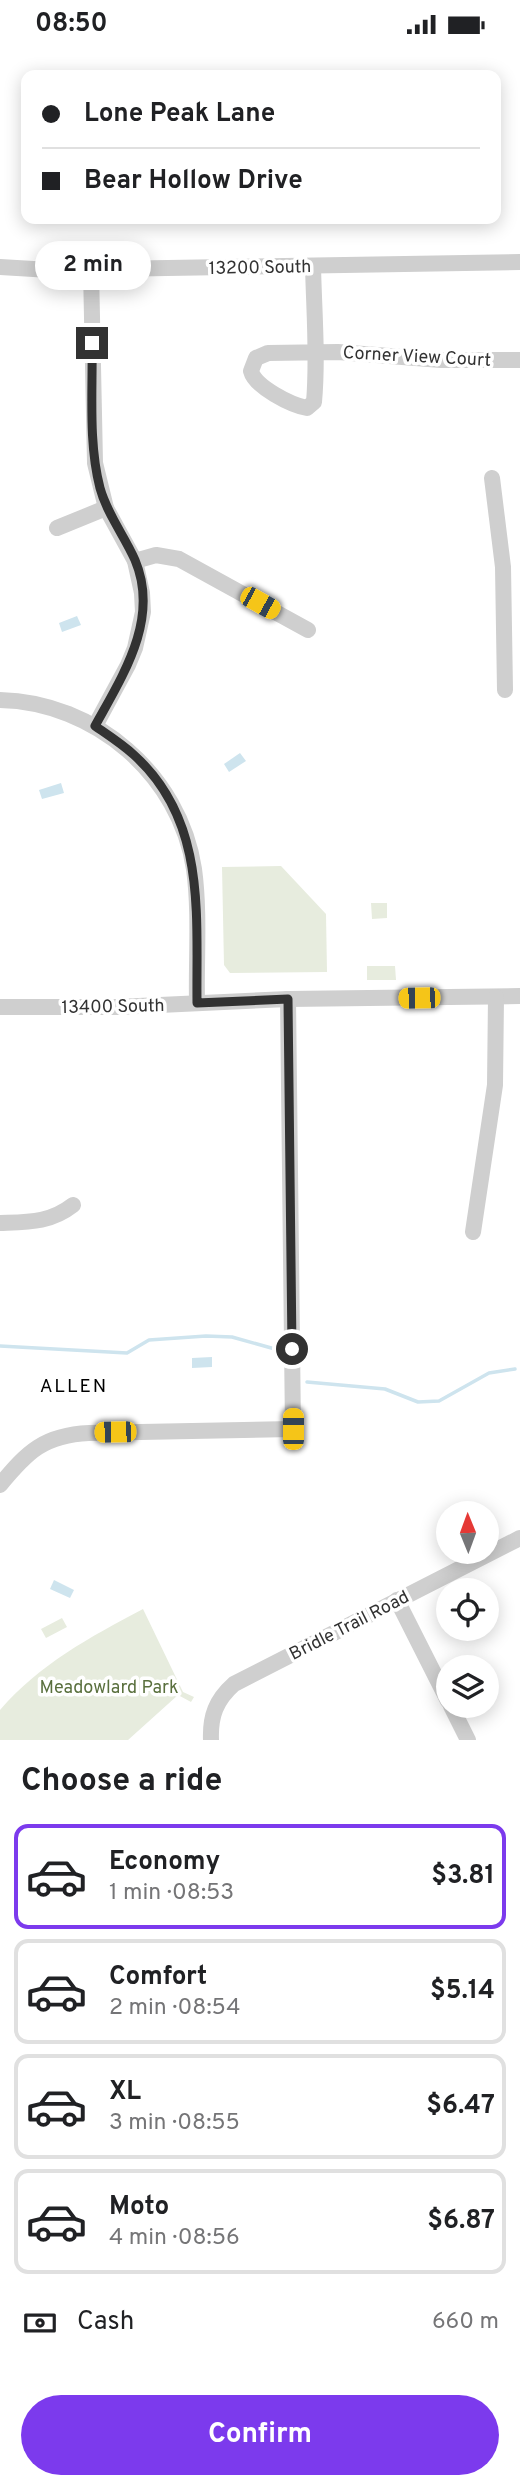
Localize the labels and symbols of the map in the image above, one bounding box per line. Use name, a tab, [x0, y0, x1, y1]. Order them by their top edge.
callout: 2 min	[34, 241, 150, 291]
street label: 13200 South	[209, 256, 312, 281]
route end	[76, 327, 108, 359]
street label: Corner View Court	[342, 342, 492, 373]
car	[237, 584, 284, 622]
car	[398, 987, 441, 1009]
street label: 13400 South	[61, 995, 165, 1020]
route start	[276, 1333, 308, 1365]
district label: ALLEN	[40, 1375, 108, 1399]
car	[283, 1408, 304, 1450]
car	[94, 1421, 137, 1443]
north arrow	[436, 1501, 499, 1565]
street label: Bridle Trail Road	[286, 1586, 414, 1666]
park label: Meadowlard Park	[39, 1677, 179, 1700]

